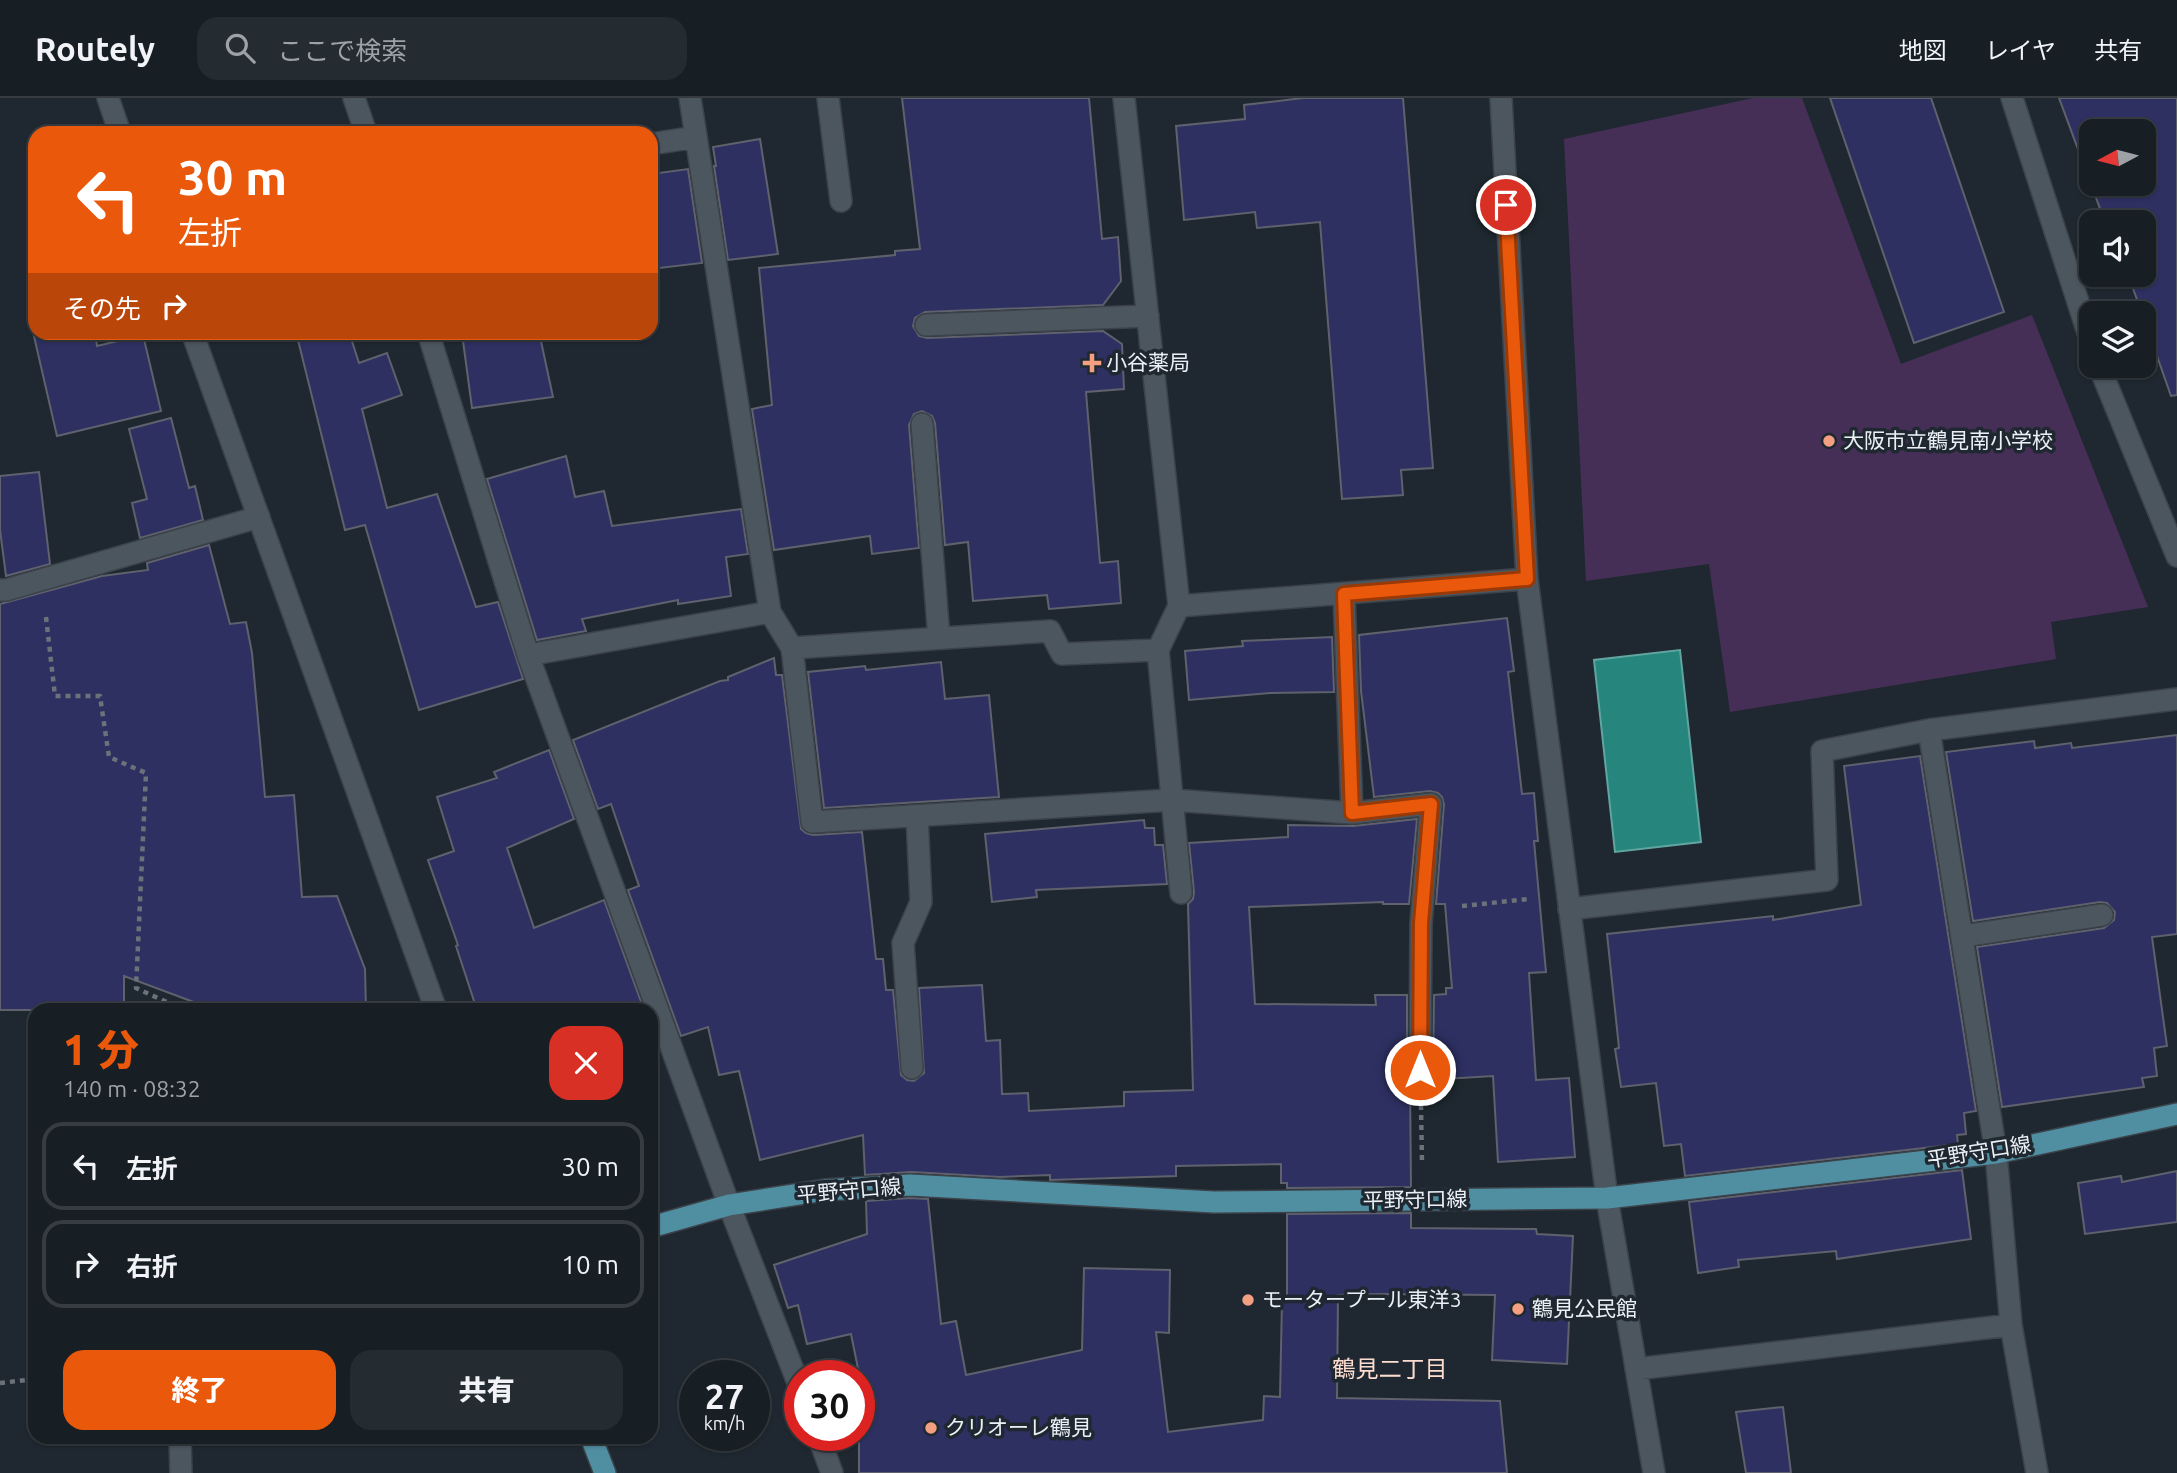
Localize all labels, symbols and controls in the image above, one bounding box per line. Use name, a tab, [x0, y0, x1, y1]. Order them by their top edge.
search box	[197, 17, 687, 80]
icon: search	[221, 29, 259, 67]
text: Routely	[35, 30, 155, 67]
text: ここで検索	[277, 36, 407, 65]
text: 地図	[1899, 37, 1947, 64]
text: レイヤ	[1985, 37, 2056, 64]
text: 共有	[2094, 37, 2142, 64]
north arrow	[2079, 119, 2156, 196]
map controls	[2079, 119, 2156, 378]
text: 30 m	[178, 149, 287, 204]
icon: left	[63, 154, 154, 245]
pin	[1476, 175, 1536, 235]
icon: arrive	[1487, 186, 1525, 224]
button: sound	[2079, 210, 2156, 287]
text: 左折	[178, 214, 242, 250]
icon: right	[155, 287, 193, 325]
text: その先	[63, 294, 141, 323]
button: layers	[2079, 301, 2156, 378]
place label: 小谷薬局	[1106, 350, 1190, 374]
marker: 小谷薬局	[1084, 355, 1100, 371]
place label: 大阪市立鶴見南小学校	[1843, 428, 2053, 452]
marker: 大阪市立鶴見南小学校	[1821, 433, 1837, 449]
text: 1 分	[63, 1026, 139, 1073]
button: close	[549, 1026, 623, 1100]
position arrow	[1383, 1033, 1457, 1107]
text: 140 m · 08:32	[63, 1076, 201, 1101]
street label: 平野守口線	[1925, 1131, 2033, 1171]
icon: left	[67, 1147, 105, 1185]
text: 30 m	[561, 1152, 619, 1181]
text: 左折	[126, 1154, 178, 1183]
street label: 平野守口線	[796, 1173, 902, 1207]
street label: 平野守口線	[1362, 1186, 1468, 1212]
icon: right	[67, 1245, 105, 1283]
text: 10 m	[561, 1250, 619, 1279]
text: 右折	[126, 1252, 178, 1281]
place label: モータープール東洋3	[1262, 1287, 1462, 1311]
marker: モータープール東洋3	[1240, 1292, 1256, 1308]
place label: 鶴見公民館	[1532, 1296, 1637, 1320]
marker: 鶴見公民館	[1510, 1301, 1526, 1317]
button: 終了	[63, 1350, 336, 1430]
button: 共有	[350, 1350, 623, 1430]
district label: 鶴見二丁目	[1333, 1356, 1448, 1381]
speed limit sign: 30	[784, 1360, 875, 1451]
text: 27	[705, 1376, 744, 1416]
text: km/h	[704, 1413, 745, 1433]
place label: クリオーレ鶴見	[945, 1415, 1092, 1439]
marker: クリオーレ鶴見	[923, 1420, 939, 1436]

